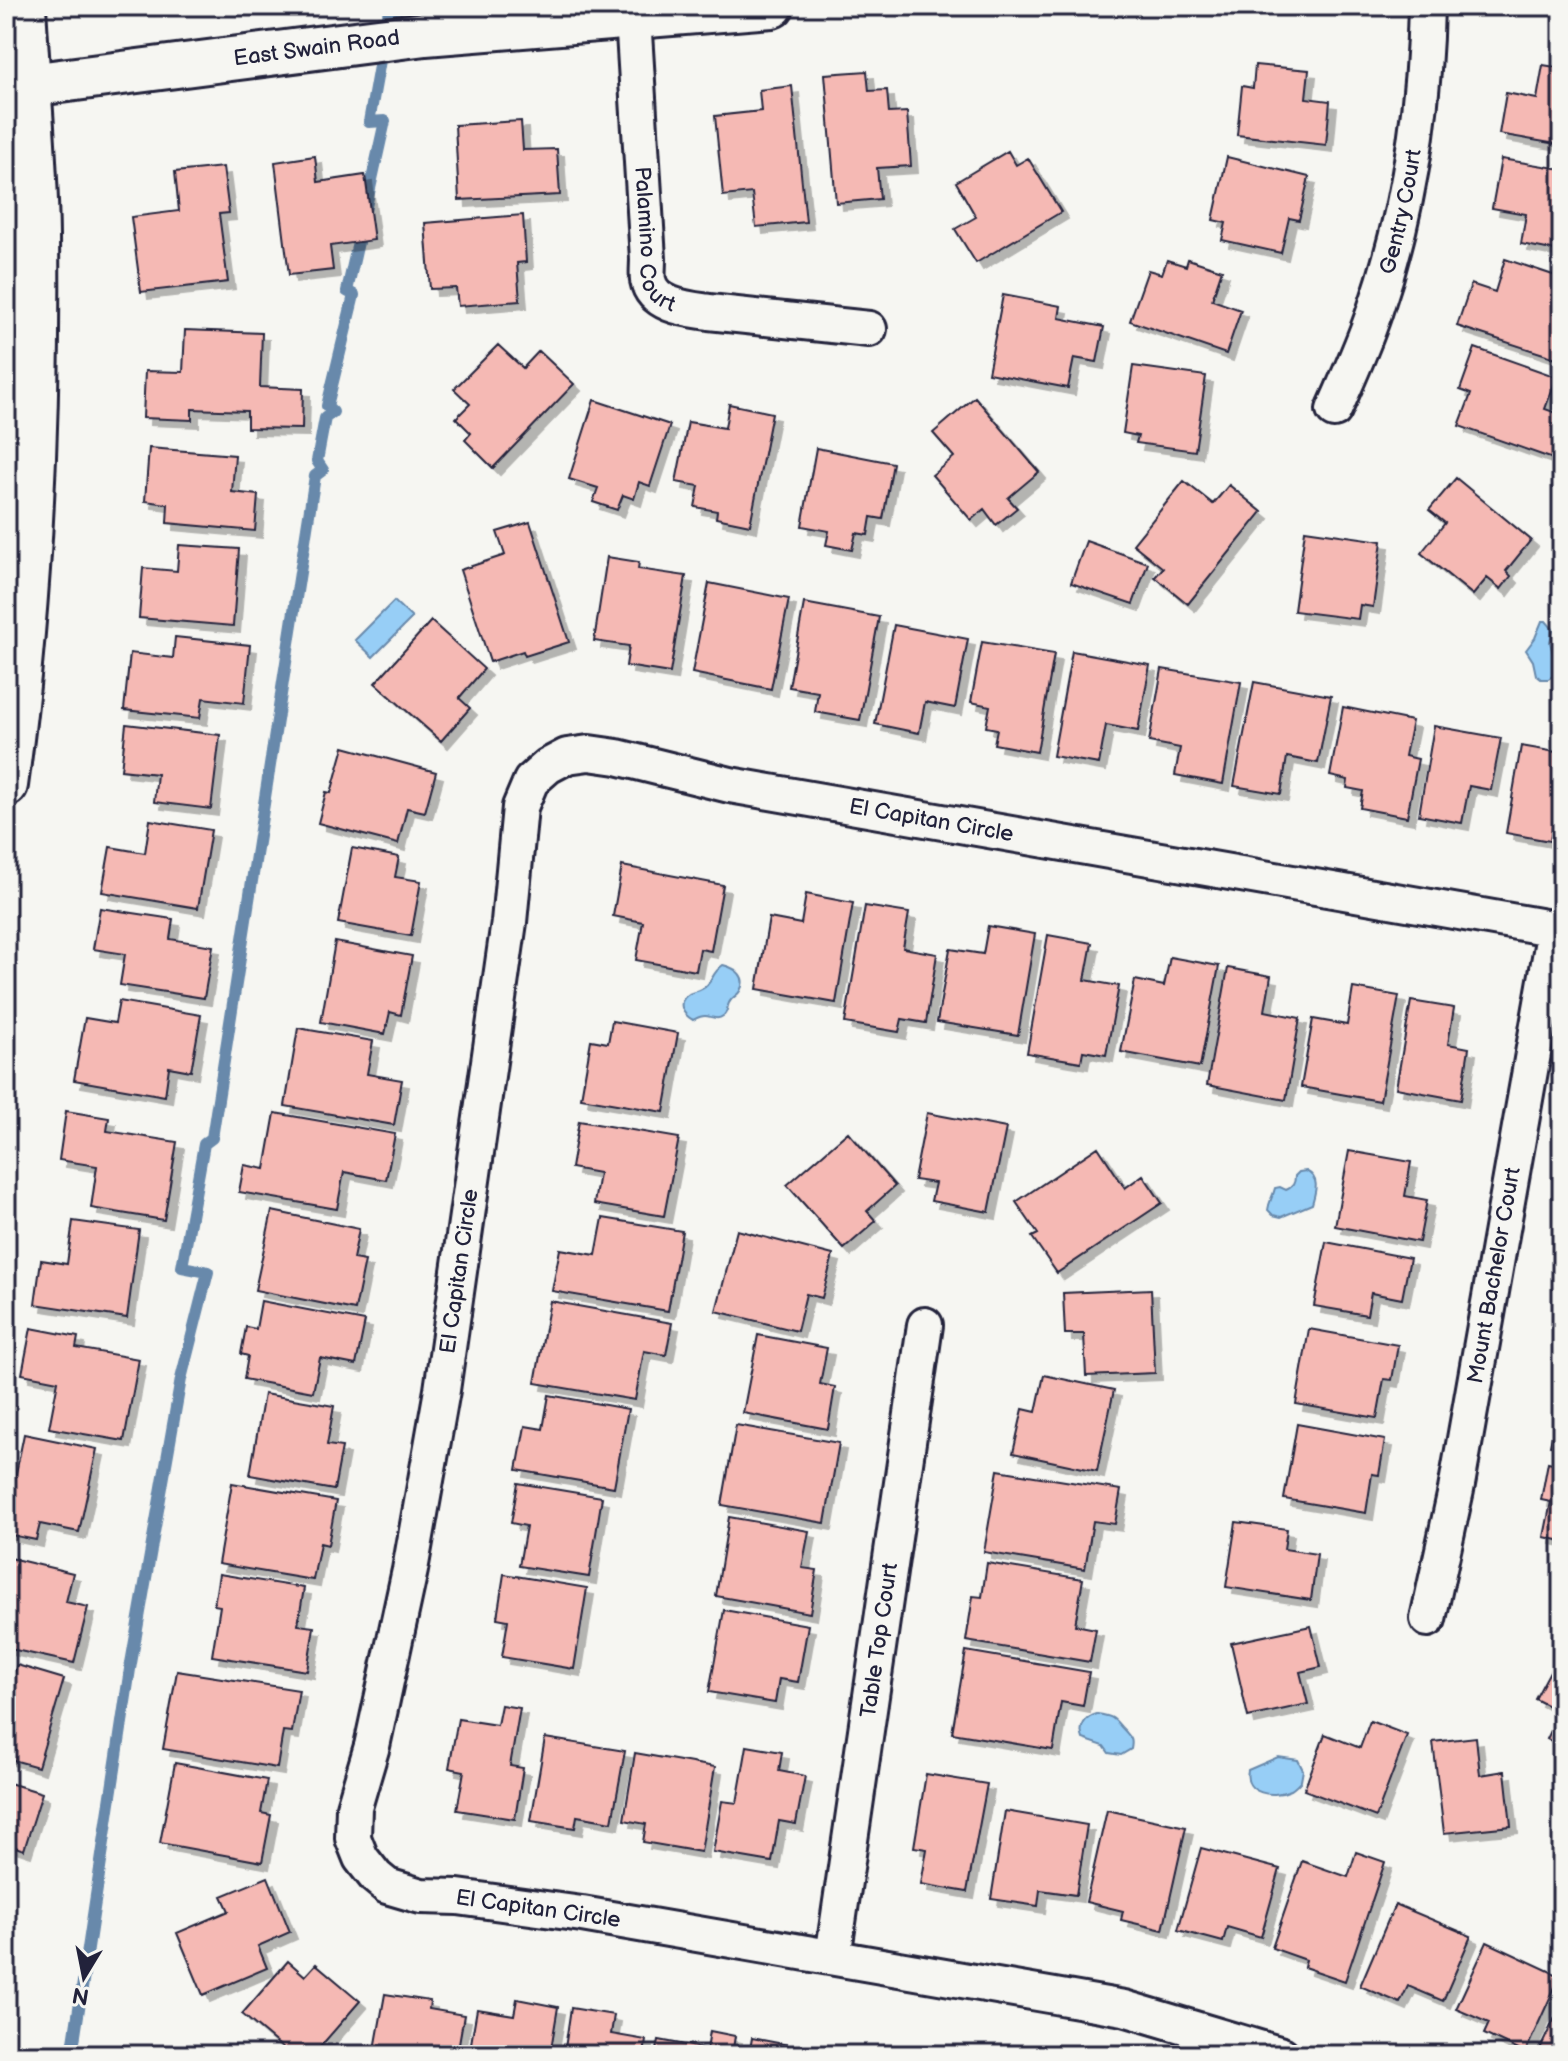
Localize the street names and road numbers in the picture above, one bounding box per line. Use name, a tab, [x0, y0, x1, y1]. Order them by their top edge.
street label: East Swain Road	[232, 24, 401, 72]
street label: Gentry Court	[1374, 147, 1427, 277]
street label: Palamino Court	[629, 166, 680, 318]
street label: El Capitan Circle	[847, 793, 1016, 848]
street label: Mount Bachelor Court	[1462, 1165, 1526, 1386]
street label: El Capitan Circle	[434, 1187, 484, 1355]
street label: Table Top Court	[854, 1561, 904, 1720]
street label: El Capitan Circle	[454, 1884, 622, 1934]

